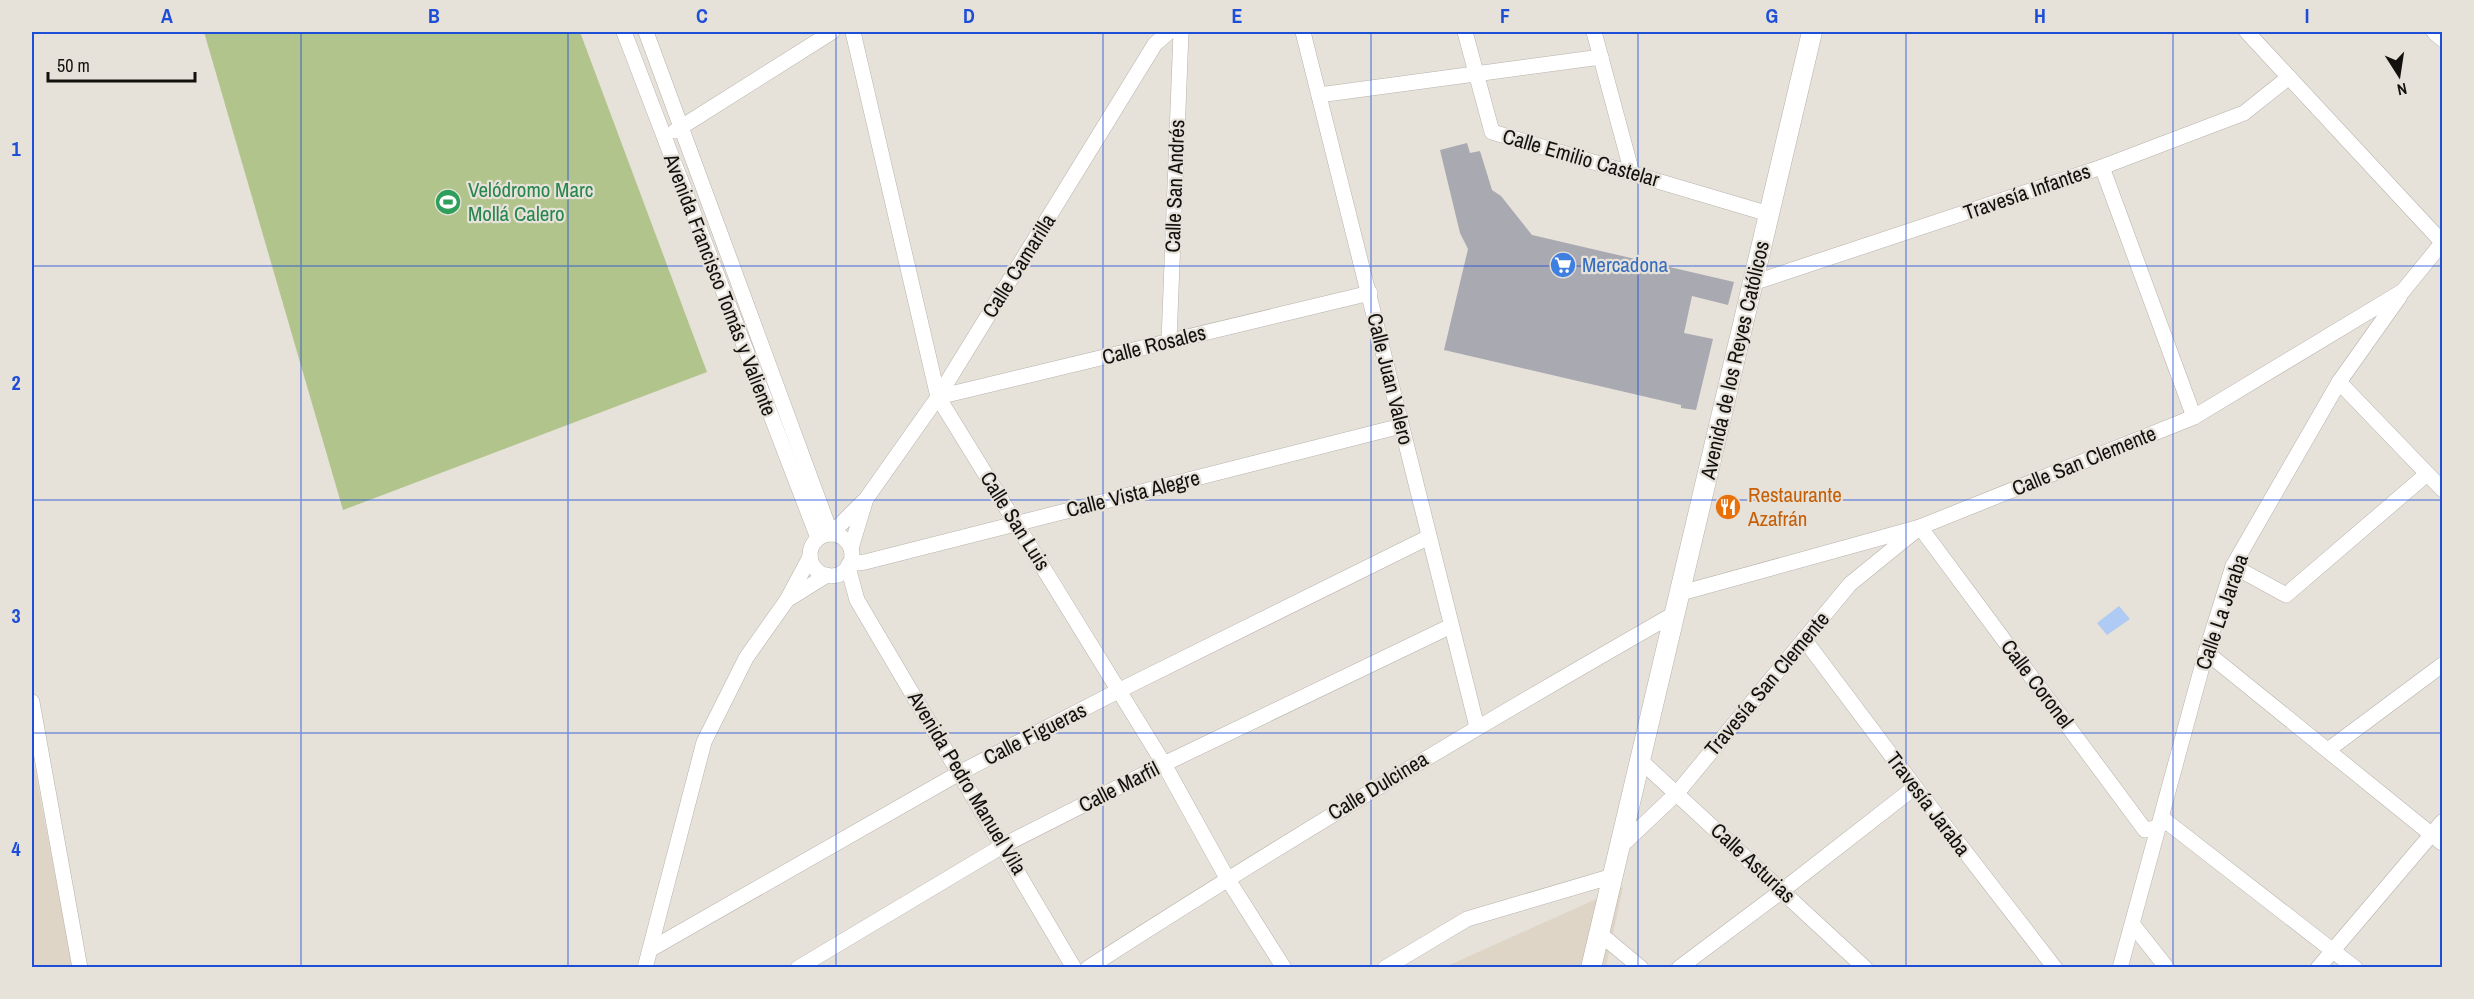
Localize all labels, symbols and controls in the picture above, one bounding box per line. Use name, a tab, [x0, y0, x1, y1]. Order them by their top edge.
text: A	[161, 2, 173, 29]
text: B	[428, 2, 440, 29]
text: C	[696, 2, 708, 29]
text: D	[963, 2, 975, 29]
text: E	[1232, 2, 1243, 29]
text: F	[1500, 2, 1510, 29]
text: G	[1766, 2, 1778, 29]
text: H	[2034, 2, 2046, 29]
text: I	[2305, 2, 2309, 29]
scale bar	[48, 45, 195, 83]
north arrow	[2369, 45, 2429, 105]
text: 50 m	[57, 53, 90, 78]
text: N	[2395, 78, 2409, 101]
street label: Calle San Andrés	[1158, 119, 1191, 253]
street label: Calle Emilio Castelar	[1499, 121, 1663, 194]
text: 1	[11, 135, 21, 162]
street label: Avenida Francisco Tomás y Valiente	[657, 149, 784, 420]
street label: Travesía Infantes	[1960, 156, 2094, 227]
place label: Velódromo Marc Mollá Calero	[468, 175, 593, 228]
sports icon: Velódromo Marc Mollá Calero	[433, 187, 463, 217]
street label: Calle Camarilla	[975, 208, 1062, 323]
street label: Avenida de los Reyes Católicos	[1693, 238, 1776, 483]
supermarket icon: Mercadona	[1548, 250, 1578, 280]
place label: Mercadona	[1582, 250, 1669, 279]
street label: Calle Juan Valero	[1360, 310, 1421, 448]
street label: Calle Rosales	[1099, 318, 1209, 371]
text: 2	[11, 369, 21, 396]
street label: Calle San Clemente	[2007, 418, 2160, 503]
street label: Calle Vista Alegre	[1063, 463, 1203, 524]
street label: Calle San Luis	[973, 466, 1057, 576]
place label: Restaurante Azafrán	[1747, 480, 1842, 533]
restaurant icon: Restaurante Azafrán	[1713, 492, 1743, 522]
street label: Calle La Jaraba	[2188, 550, 2255, 674]
text: 3	[11, 602, 21, 629]
street label: Travesía San Clemente	[1698, 605, 1836, 762]
street label: Calle Coronel	[1994, 633, 2080, 734]
street label: Avenida Pedro Manuel Vila	[901, 685, 1034, 880]
street label: Calle Figueras	[978, 695, 1091, 772]
street label: Calle Dulcinea	[1322, 744, 1434, 827]
street label: Travesía Jaraba	[1880, 746, 1977, 862]
street label: Calle Marfil	[1073, 754, 1164, 819]
street label: Calle Asturias	[1705, 816, 1802, 909]
text: 4	[11, 835, 21, 862]

